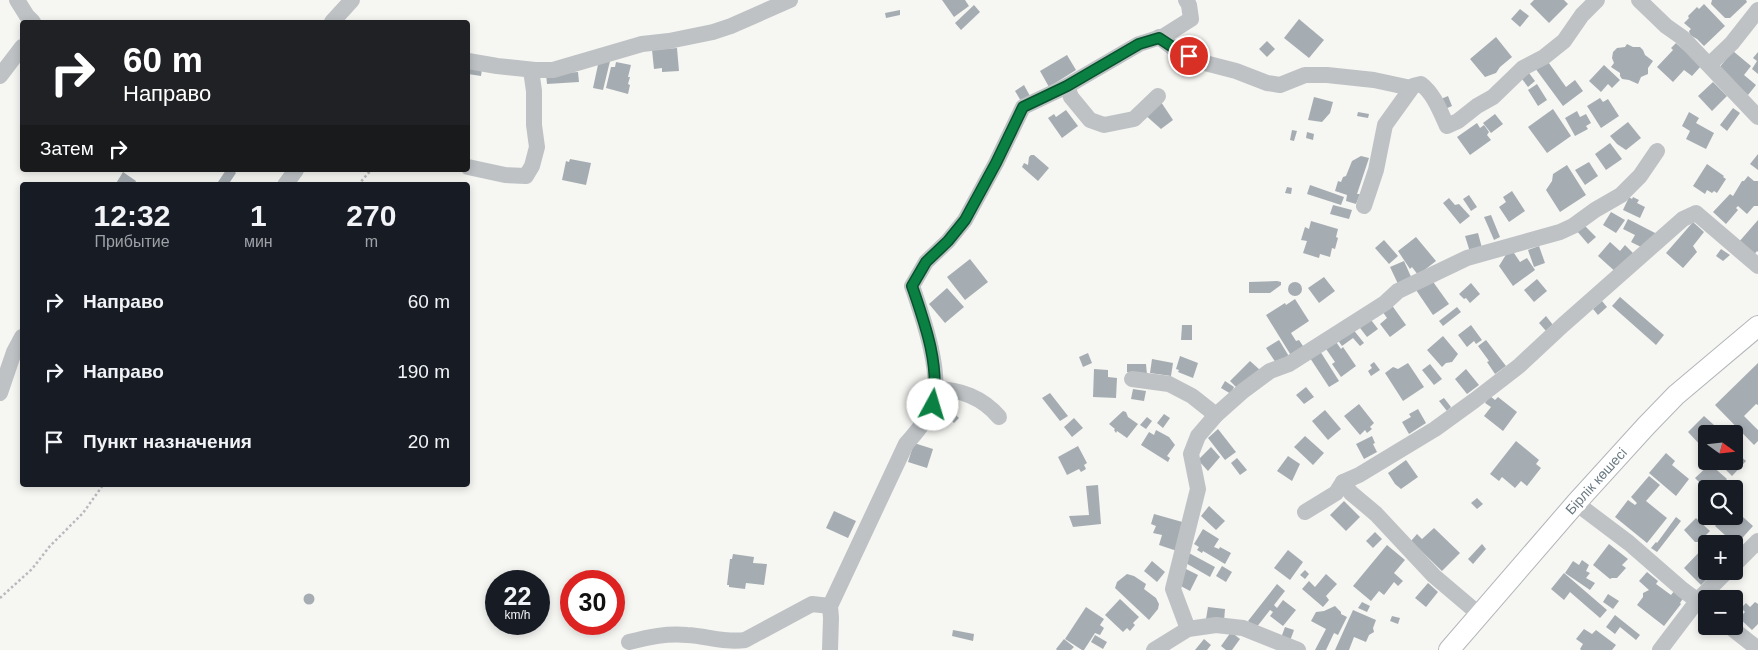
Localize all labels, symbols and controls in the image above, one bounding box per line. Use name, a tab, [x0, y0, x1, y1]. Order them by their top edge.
pin	[1168, 35, 1210, 77]
icon: right	[40, 40, 105, 105]
text: 60 m	[123, 40, 203, 79]
icon: arrive	[1175, 42, 1203, 70]
text: Направо	[123, 81, 211, 106]
icon: right	[104, 135, 132, 163]
text: Затем	[40, 138, 94, 159]
text: 12:32	[94, 199, 170, 232]
text: 1	[250, 199, 267, 232]
text: 270	[346, 199, 396, 232]
text: Прибытие	[94, 233, 170, 250]
text: мин	[244, 233, 273, 250]
text: m	[365, 233, 378, 250]
icon: right	[40, 288, 68, 316]
text: Направо	[83, 291, 164, 312]
text: 60 m	[408, 291, 450, 312]
icon: right	[40, 358, 68, 386]
text: Направо	[83, 361, 164, 382]
text: 190 m	[397, 361, 450, 382]
position arrow	[906, 378, 958, 430]
north arrow	[1698, 425, 1742, 470]
map controls	[1698, 425, 1743, 635]
icon: arrive	[40, 428, 68, 456]
text: Пункт назначения	[83, 431, 252, 452]
text: 20 m	[408, 431, 450, 452]
street label: Бірлік көшесі	[1562, 444, 1630, 518]
button: search	[1698, 480, 1743, 525]
button: +	[1698, 535, 1743, 580]
speed limit sign: 30	[560, 570, 625, 635]
text: 22	[504, 582, 531, 610]
button: −	[1698, 590, 1743, 635]
text: km/h	[504, 608, 531, 622]

